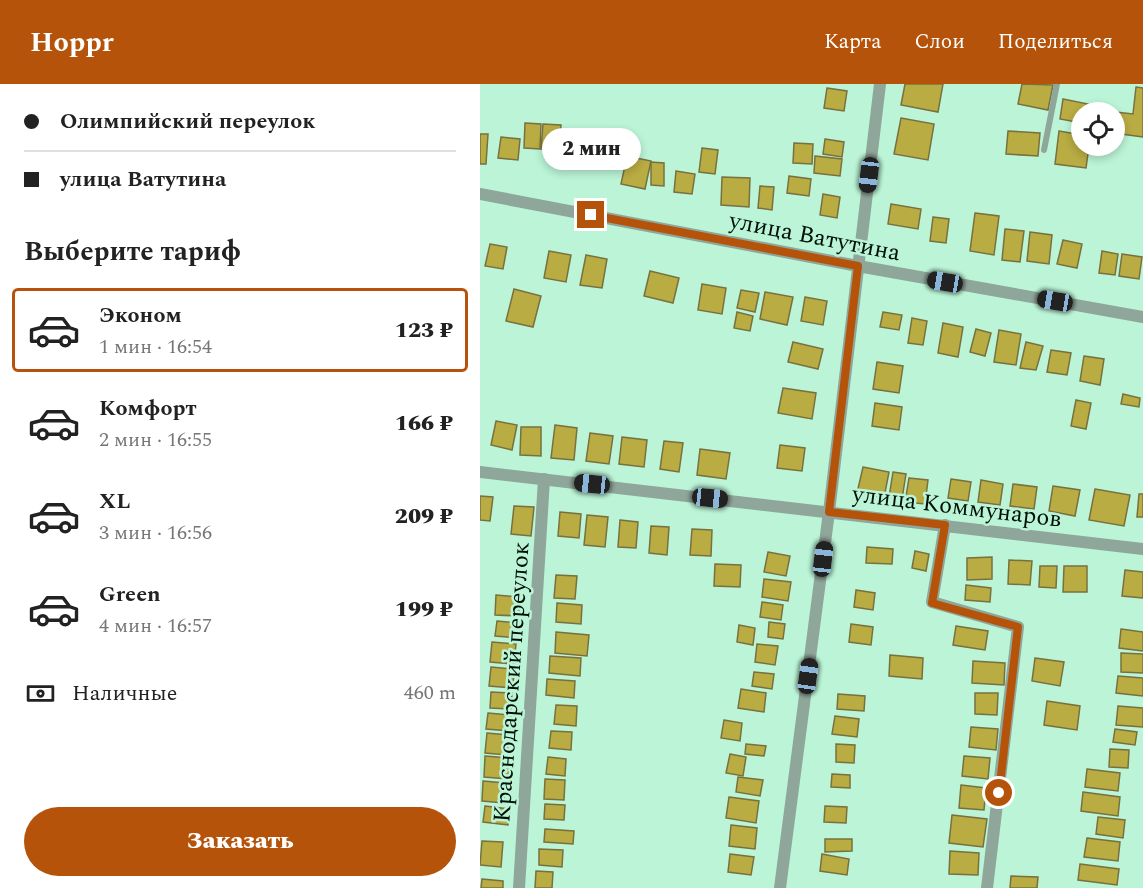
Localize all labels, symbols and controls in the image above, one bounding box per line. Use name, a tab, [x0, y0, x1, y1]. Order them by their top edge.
text: Hoppr	[30, 21, 114, 64]
text: Карта	[824, 26, 881, 58]
text: Слои	[914, 26, 965, 58]
text: Поделиться	[998, 26, 1113, 58]
map controls	[1071, 102, 1125, 156]
button: locate	[1071, 102, 1125, 156]
text: Олимпийский переулок	[60, 105, 316, 138]
callout: 2 мин	[542, 128, 640, 170]
text: 2 мин	[562, 134, 621, 164]
car	[858, 156, 880, 194]
text: улица Ватутина	[60, 163, 226, 196]
route end	[577, 201, 604, 228]
street label: улица Ватутина	[725, 203, 904, 271]
text: Выберите тариф	[24, 231, 241, 273]
car	[926, 270, 964, 294]
car	[1036, 289, 1074, 313]
text: Эконом	[99, 299, 182, 332]
icon: car	[27, 303, 81, 357]
text: 123 ₽	[395, 314, 453, 347]
text: 1 мин · 16:54	[99, 332, 212, 362]
text: Комфорт	[99, 392, 197, 425]
icon: car	[27, 396, 81, 450]
text: 166 ₽	[395, 407, 453, 440]
text: 2 мин · 16:55	[99, 425, 212, 455]
car	[573, 473, 611, 495]
street label: улица Коммунаров	[849, 476, 1064, 538]
text: XL	[99, 485, 130, 518]
car	[691, 487, 729, 509]
icon: car	[27, 489, 81, 543]
text: 209 ₽	[395, 500, 453, 533]
text: 3 мин · 16:56	[99, 518, 212, 548]
car	[812, 540, 834, 578]
street label: Краснодарский переулок	[484, 541, 540, 824]
text: Green	[99, 578, 161, 611]
icon: car	[27, 582, 81, 636]
text: 199 ₽	[395, 593, 453, 626]
text: 4 мин · 16:57	[99, 611, 212, 641]
car	[797, 657, 819, 695]
icon: cash	[24, 677, 57, 710]
text: Наличные	[72, 677, 177, 710]
text: 460 m	[404, 678, 456, 708]
route start	[985, 779, 1012, 806]
button: Заказать	[24, 807, 456, 876]

